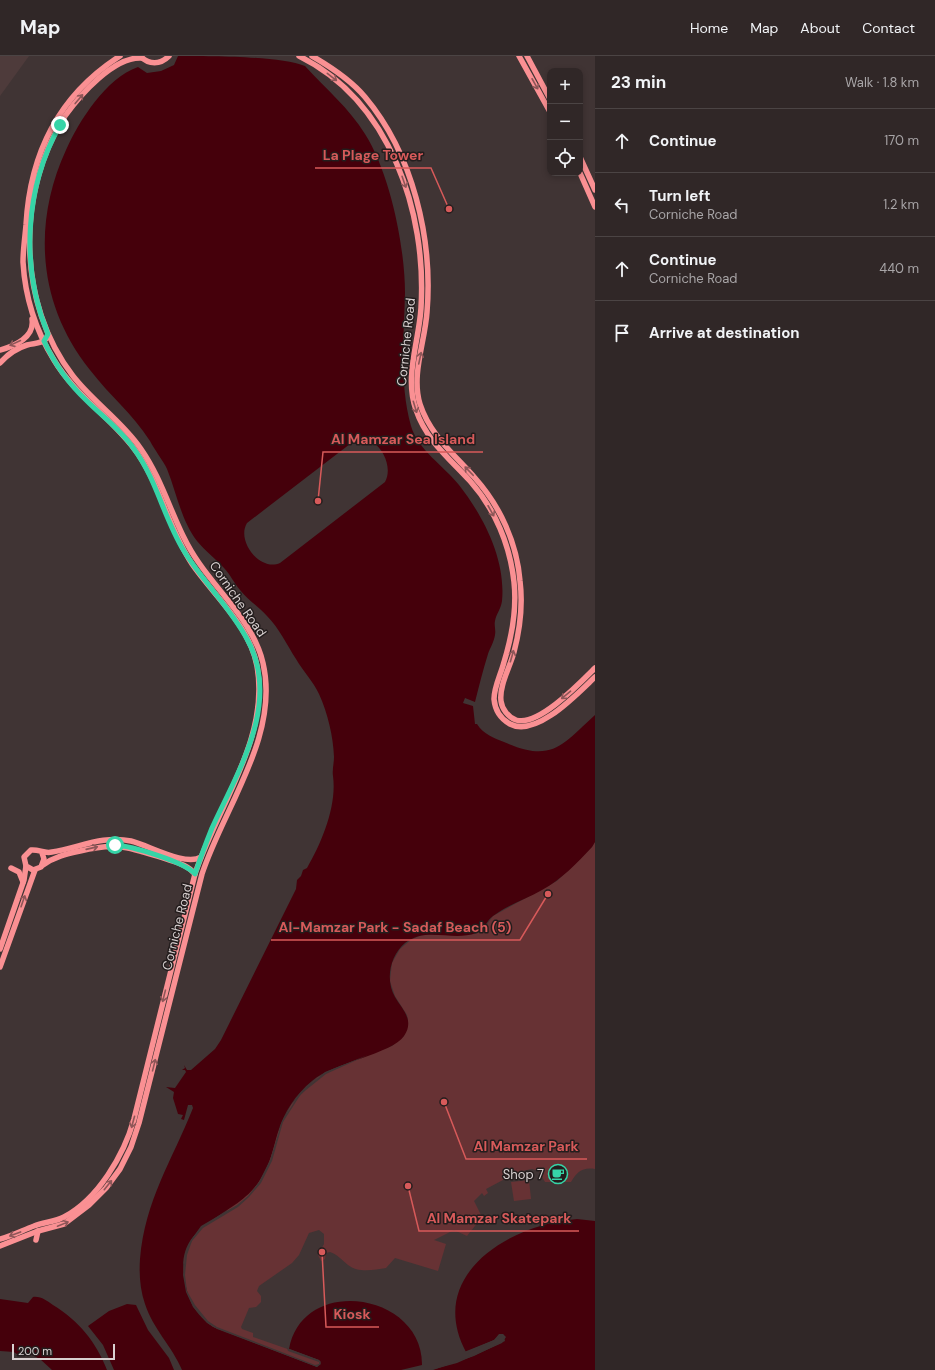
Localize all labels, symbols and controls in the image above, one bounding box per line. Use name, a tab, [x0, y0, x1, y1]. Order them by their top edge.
text: Map	[20, 15, 60, 40]
text: Home	[690, 19, 728, 37]
text: Map	[750, 19, 778, 37]
text: About	[800, 19, 840, 37]
text: Contact	[862, 19, 915, 37]
map controls	[547, 68, 583, 176]
button: +	[547, 68, 583, 104]
text: 23 min	[611, 71, 666, 93]
one-way arrow	[326, 72, 337, 81]
text: Walk · 1.8 km	[845, 74, 919, 91]
one-way arrow	[531, 78, 539, 90]
one-way arrow	[75, 93, 84, 104]
button: −	[547, 104, 583, 140]
route end	[51, 116, 69, 134]
icon: ahead	[611, 130, 633, 152]
text: Continue	[649, 131, 717, 151]
text: 170 m	[884, 132, 919, 149]
button: locate	[547, 140, 583, 176]
callout: La Plage Tower	[315, 142, 431, 168]
text: La Plage Tower	[323, 146, 423, 164]
one-way arrow	[400, 176, 408, 188]
text: Turn left	[649, 186, 710, 206]
icon: left	[611, 194, 633, 216]
text: 1.2 km	[883, 196, 919, 213]
text: Corniche Road	[649, 206, 737, 223]
text: Continue	[649, 250, 717, 270]
icon: ahead	[611, 258, 633, 280]
text: 440 m	[879, 260, 919, 277]
text: Corniche Road	[649, 270, 737, 287]
street label: Corniche Road	[393, 297, 419, 387]
icon: arrive	[611, 322, 633, 344]
text: Arrive at destination	[649, 323, 800, 343]
one-way arrow	[9, 340, 21, 347]
one-way arrow	[417, 352, 425, 365]
one-way arrow	[412, 400, 419, 413]
callout: Al Mamzar Sea Island	[323, 426, 483, 452]
text: Al Mamzar Sea Island	[331, 430, 475, 448]
one-way arrow	[464, 466, 473, 476]
one-way arrow	[488, 505, 495, 517]
street label: Corniche Road	[206, 558, 270, 640]
one-way arrow	[509, 650, 516, 663]
one-way arrow	[561, 690, 572, 699]
route start	[106, 836, 124, 854]
one-way arrow	[85, 843, 98, 851]
street label: Corniche Road	[158, 882, 196, 972]
one-way arrow	[20, 894, 27, 907]
callout: Al-Mamzar Park - Sadaf Beach (5)	[271, 914, 520, 940]
text: Al-Mamzar Park - Sadaf Beach (5)	[279, 918, 512, 936]
one-way arrow	[160, 989, 168, 1002]
one-way arrow	[150, 1059, 158, 1072]
one-way arrow	[129, 1115, 136, 1128]
callout: Al Mamzar Park	[466, 1133, 587, 1159]
text: Al Mamzar Park	[474, 1137, 578, 1155]
cafe icon: Shop 7	[547, 1163, 569, 1185]
place label: Shop 7	[503, 1166, 544, 1183]
one-way arrow	[104, 1180, 112, 1191]
callout: Al Mamzar Skatepark	[419, 1205, 579, 1231]
text: Al Mamzar Skatepark	[427, 1209, 571, 1227]
one-way arrow	[56, 1220, 68, 1228]
one-way arrow	[9, 1231, 22, 1238]
callout: Kiosk	[326, 1301, 379, 1327]
text: Kiosk	[333, 1305, 371, 1323]
scale bar	[12, 1342, 115, 1361]
text: 200 m	[18, 1344, 52, 1358]

